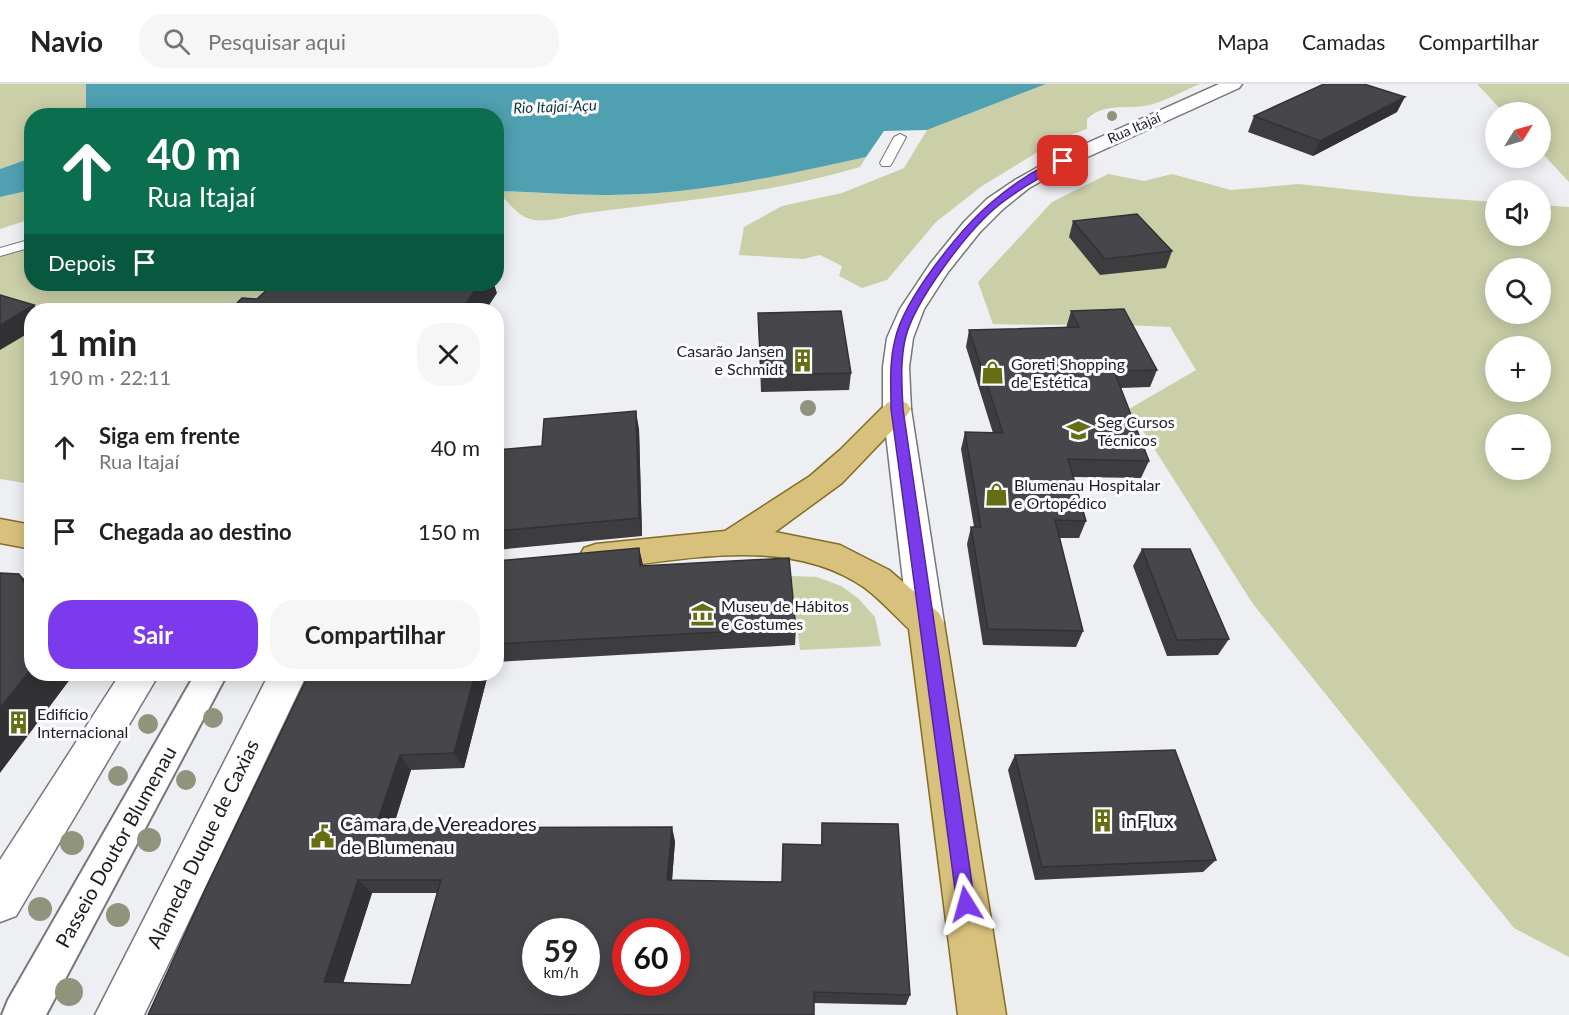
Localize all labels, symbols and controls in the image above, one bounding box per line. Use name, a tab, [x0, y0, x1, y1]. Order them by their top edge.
search box	[139, 14, 559, 68]
text: Navio	[30, 24, 103, 58]
icon: search	[160, 25, 193, 58]
text: Pesquisar aqui	[208, 28, 346, 55]
text: Mapa	[1217, 29, 1269, 54]
text: Camadas	[1302, 29, 1385, 54]
text: Compartilhar	[1418, 29, 1539, 54]
water label: Rio Itajaí-Açu	[513, 96, 597, 116]
north arrow	[1485, 102, 1551, 168]
map controls	[1485, 102, 1551, 480]
street label: Rua Itajaí	[1105, 108, 1164, 147]
text: 40 m	[147, 129, 241, 179]
icon: ahead	[48, 132, 126, 210]
pin	[1037, 135, 1088, 186]
icon: arrive	[1046, 144, 1079, 177]
text: Rua Itajaí	[147, 180, 255, 213]
button: sound	[1485, 180, 1551, 246]
icon: arrive	[128, 246, 161, 279]
text: Depois	[48, 249, 116, 276]
button: search	[1485, 258, 1551, 324]
text: 1 min	[48, 320, 137, 364]
button: close	[417, 323, 480, 386]
button: +	[1485, 336, 1551, 402]
place label: Casarão Jansen e Schmidt	[677, 341, 784, 378]
building icon: Casarão Jansen e Schmidt	[789, 347, 815, 373]
place label: Goreti Shopping de Estética	[1011, 354, 1125, 391]
shop icon: Goreti Shopping de Estética	[980, 360, 1006, 386]
text: 190 m · 22:11	[48, 365, 171, 389]
place label: Seg Cursos Técnicos	[1097, 412, 1175, 449]
button: −	[1485, 414, 1551, 480]
school or university icon: Seg Cursos Técnicos	[1066, 418, 1092, 444]
text: Siga em frente	[99, 422, 240, 449]
icon: ahead	[48, 431, 81, 464]
text: 40 m	[431, 434, 480, 461]
text: Rua Itajaí	[99, 449, 179, 473]
place label: Blumenau Hospitalar e Ortopédico	[1014, 475, 1161, 512]
shop icon: Blumenau Hospitalar e Ortopédico	[983, 481, 1009, 507]
icon: arrive	[48, 515, 81, 548]
text: Chegada ao destino	[99, 518, 292, 545]
text: 150 m	[418, 518, 480, 545]
place label: Museu de Hábitos e Costumes	[721, 596, 849, 633]
button: Sair	[48, 600, 258, 669]
button: Compartilhar	[270, 600, 480, 669]
museum icon: Museu de Hábitos e Costumes	[690, 602, 716, 628]
place label: Edifício Internacional	[37, 704, 128, 741]
building icon: Edifício Internacional	[6, 710, 32, 736]
street label: Alameda Duque de Caxias	[141, 735, 263, 952]
street label: Passeio Doutor Blumenau	[50, 742, 181, 951]
building icon: inFlux	[1090, 808, 1116, 834]
place label: inFlux	[1121, 808, 1174, 832]
place label: Câmara de Vereadores de Blumenau	[340, 811, 537, 858]
public building icon: Câmara de Vereadores de Blumenau	[309, 823, 335, 849]
position arrow	[934, 872, 998, 936]
speed limit sign: 60	[612, 918, 690, 996]
text: 59	[544, 932, 578, 968]
text: km/h	[543, 963, 579, 981]

